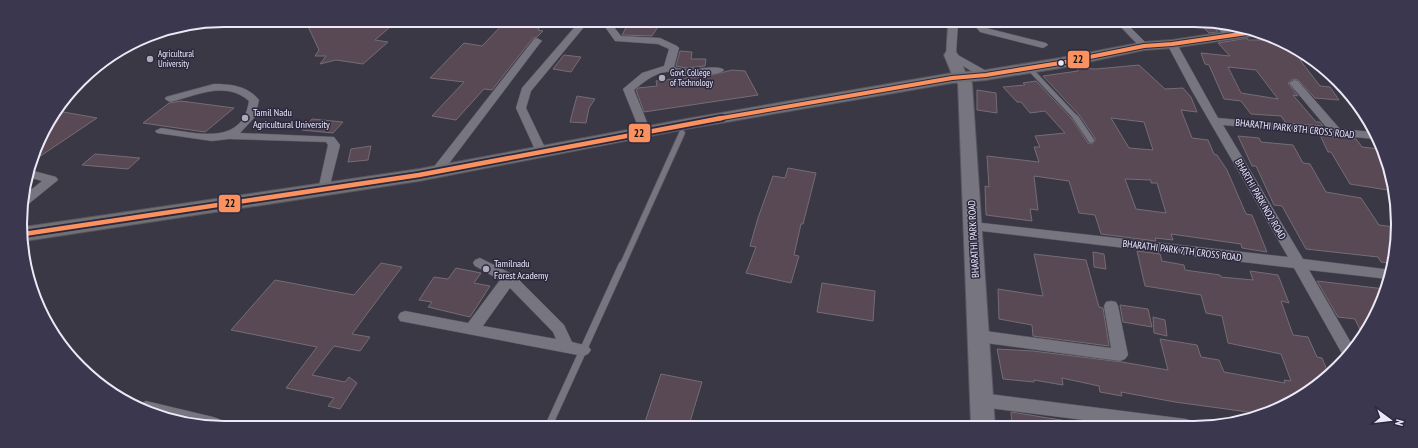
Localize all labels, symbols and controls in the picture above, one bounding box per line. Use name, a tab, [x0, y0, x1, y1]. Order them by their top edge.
place label: Agricultural University	[158, 48, 195, 69]
line badge: 22	[1067, 50, 1090, 69]
text: 22	[1073, 52, 1083, 66]
marker: Agricultural University	[145, 54, 155, 64]
unlabelled marker	[1056, 58, 1066, 68]
place label: Govt. College of Technology	[670, 67, 713, 88]
marker: Govt. College of Technology	[657, 73, 667, 83]
place label: Tamil Nadu Agricultural University	[253, 106, 330, 131]
marker: Tamil Nadu Agricultural University	[240, 113, 250, 123]
street label: BHARATHI PARK 8TH CROSS ROAD	[1235, 116, 1355, 141]
line badge: 22	[628, 123, 651, 143]
text: 22	[634, 126, 644, 140]
street label: BHARTHI PARK NO2 ROAD	[1232, 157, 1289, 242]
line badge: 22	[218, 194, 241, 213]
text: 22	[225, 196, 235, 210]
street label: BHARATHI PARK ROAD	[965, 200, 982, 278]
street label: BHARATHI PARK 7TH CROSS ROAD	[1122, 237, 1242, 264]
place label: Tamilnadu Forest Academy	[494, 257, 548, 282]
marker: Tamilnadu Forest Academy	[481, 264, 491, 274]
north arrow	[1370, 400, 1410, 440]
text: N	[1392, 418, 1407, 427]

